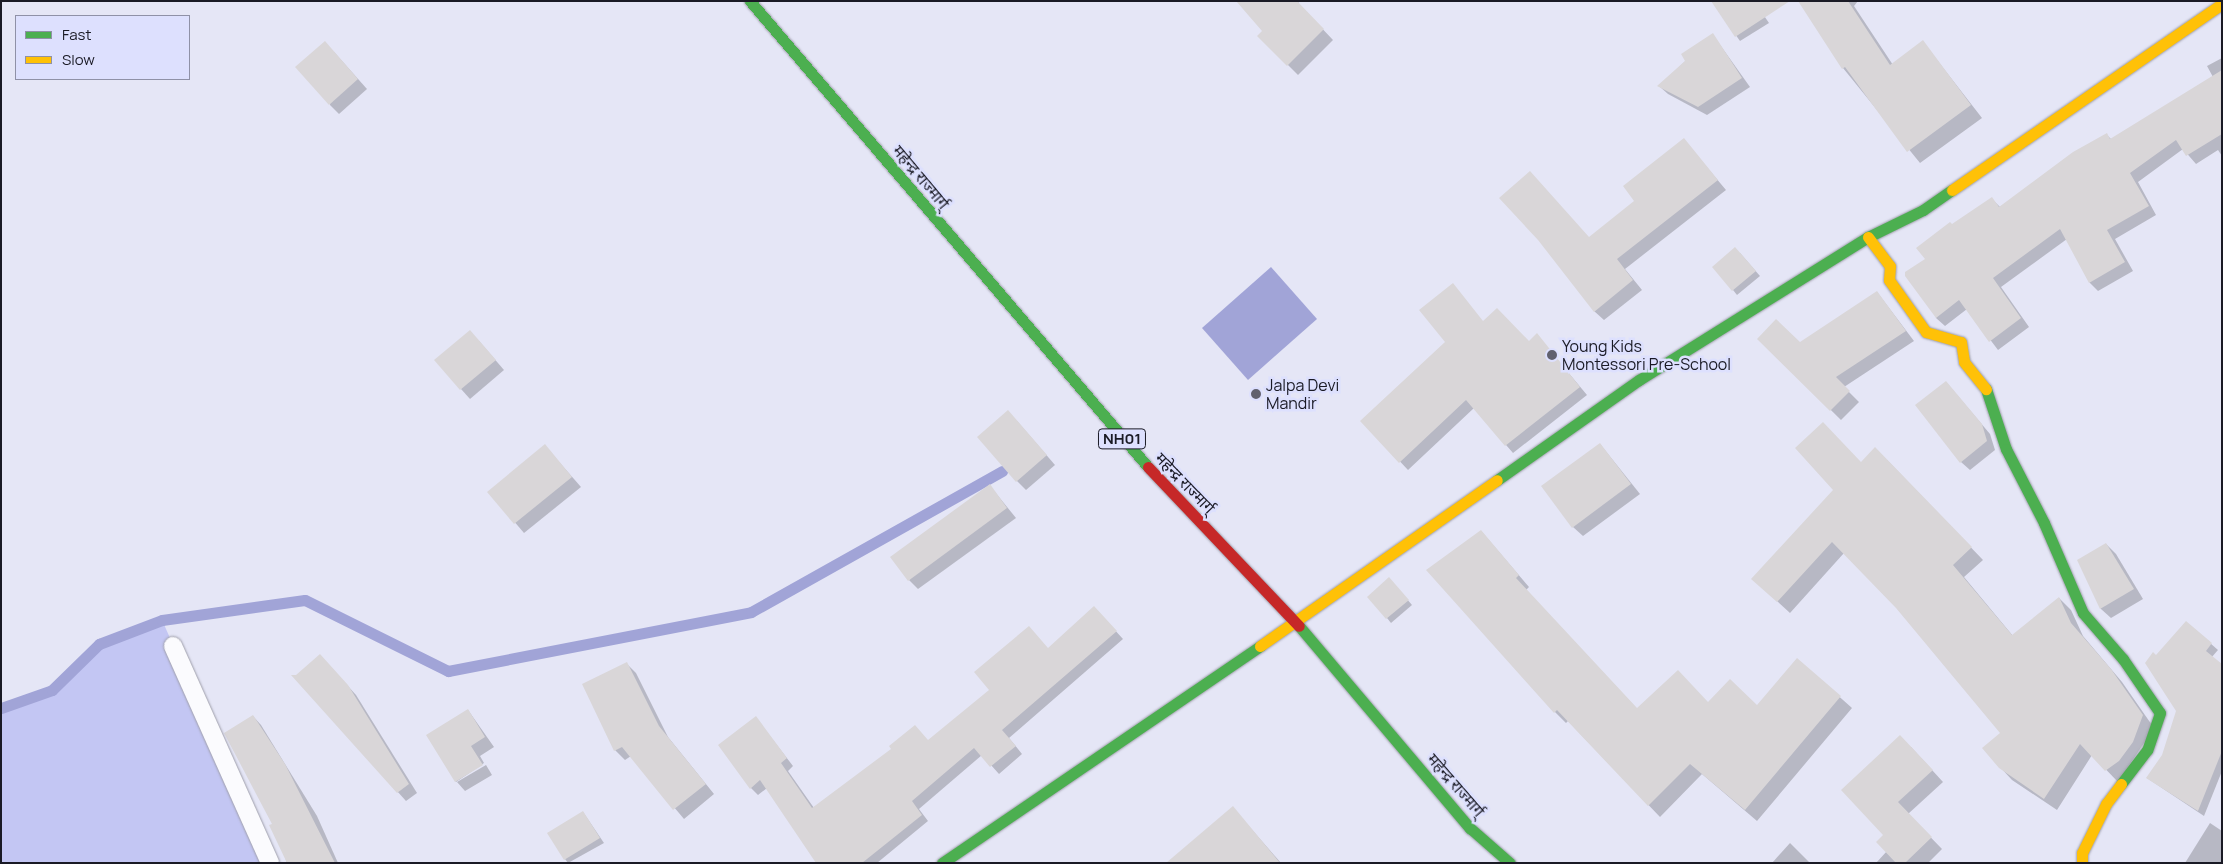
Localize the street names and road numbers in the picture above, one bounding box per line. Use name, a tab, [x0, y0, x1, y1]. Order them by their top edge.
street label: महेन्द्र राज्मार्ग्	[889, 141, 953, 213]
road number: NH01	[1097, 426, 1147, 452]
street label: महेन्द्र राज्मार्ग्	[1151, 449, 1219, 517]
street label: महेन्द्र राज्मार्ग्	[1423, 750, 1489, 820]

